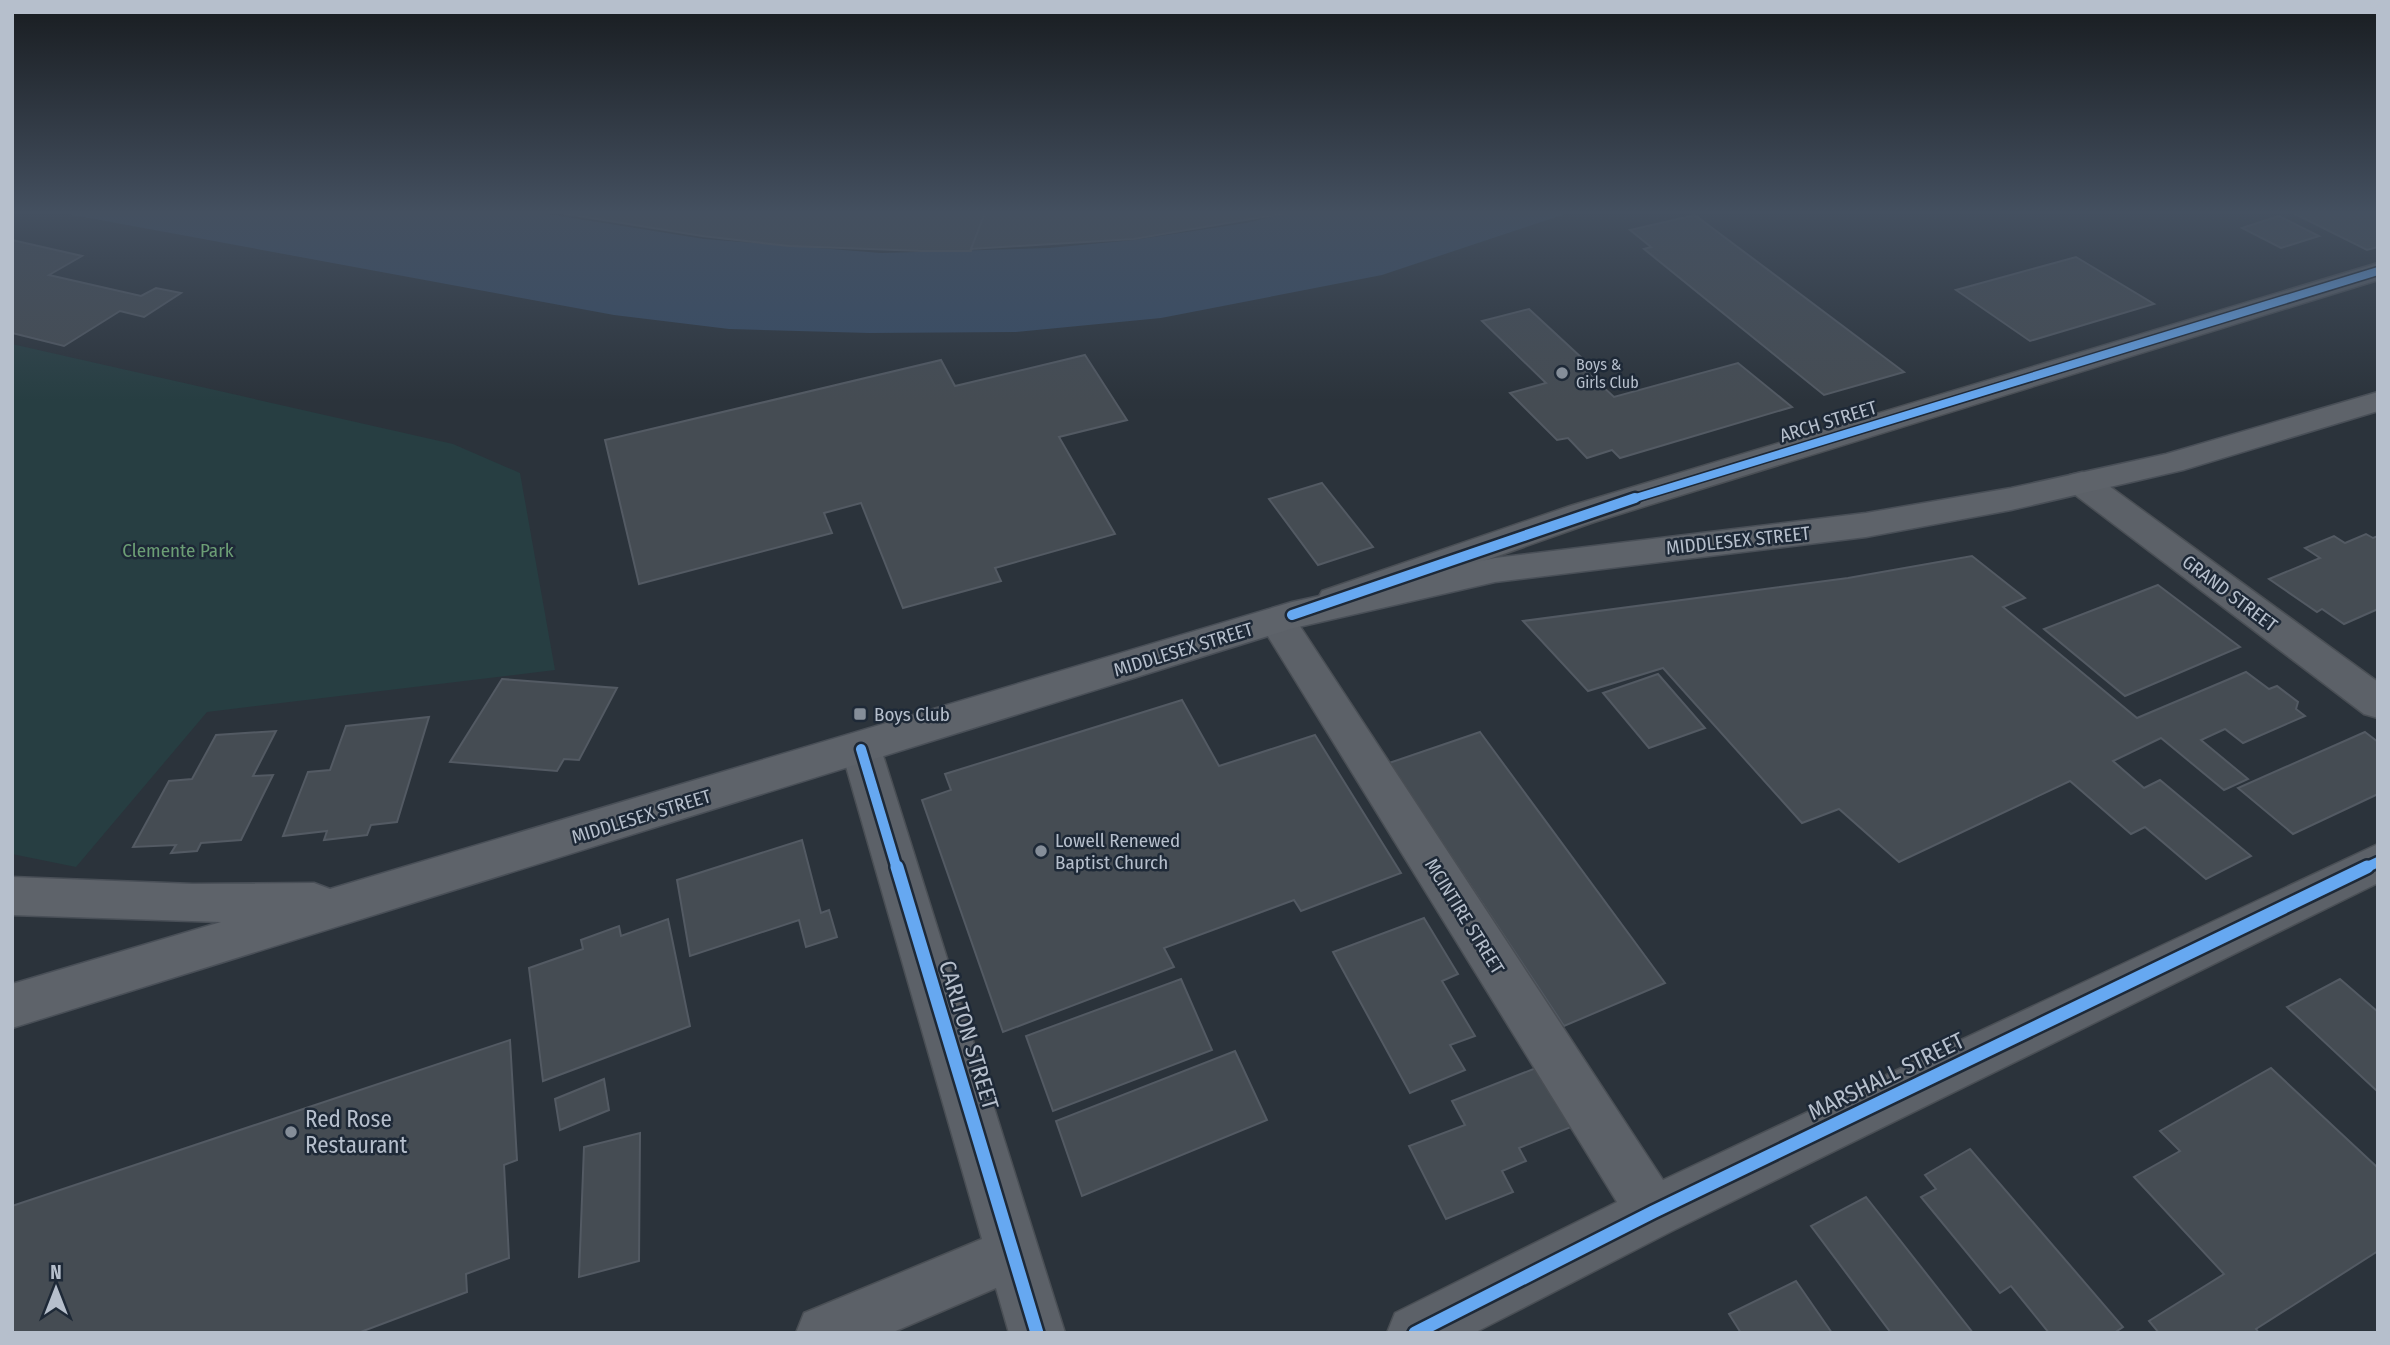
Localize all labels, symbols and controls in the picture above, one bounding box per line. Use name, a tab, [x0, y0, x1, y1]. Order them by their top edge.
place label: Boys & Girls Club	[1576, 355, 1639, 392]
marker: Boys & Girls Club	[1554, 365, 1570, 381]
street label: ARCH STREET	[1777, 396, 1880, 447]
street label: MIDDLESEX STREET	[1665, 521, 1811, 559]
park label: Clemente Park	[122, 539, 234, 562]
street label: GRAND STREET	[2178, 550, 2282, 637]
street label: MIDDLESEX STREET	[1111, 617, 1256, 682]
place label: Boys Club	[874, 703, 950, 726]
marker: Boys Club	[852, 706, 868, 722]
street label: MIDDLESEX STREET	[569, 784, 714, 849]
place label: Lowell Renewed Baptist Church	[1055, 829, 1180, 874]
marker: Lowell Renewed Baptist Church	[1033, 843, 1049, 859]
street label: MCINTIRE STREET	[1420, 854, 1509, 978]
street label: CARLTON STREET	[933, 957, 1005, 1113]
street label: MARSHALL STREET	[1803, 1026, 1969, 1126]
place label: Red Rose Restaurant	[305, 1105, 408, 1159]
marker: Red Rose Restaurant	[283, 1124, 299, 1140]
north arrow	[21, 1254, 91, 1324]
text: N	[50, 1261, 62, 1284]

